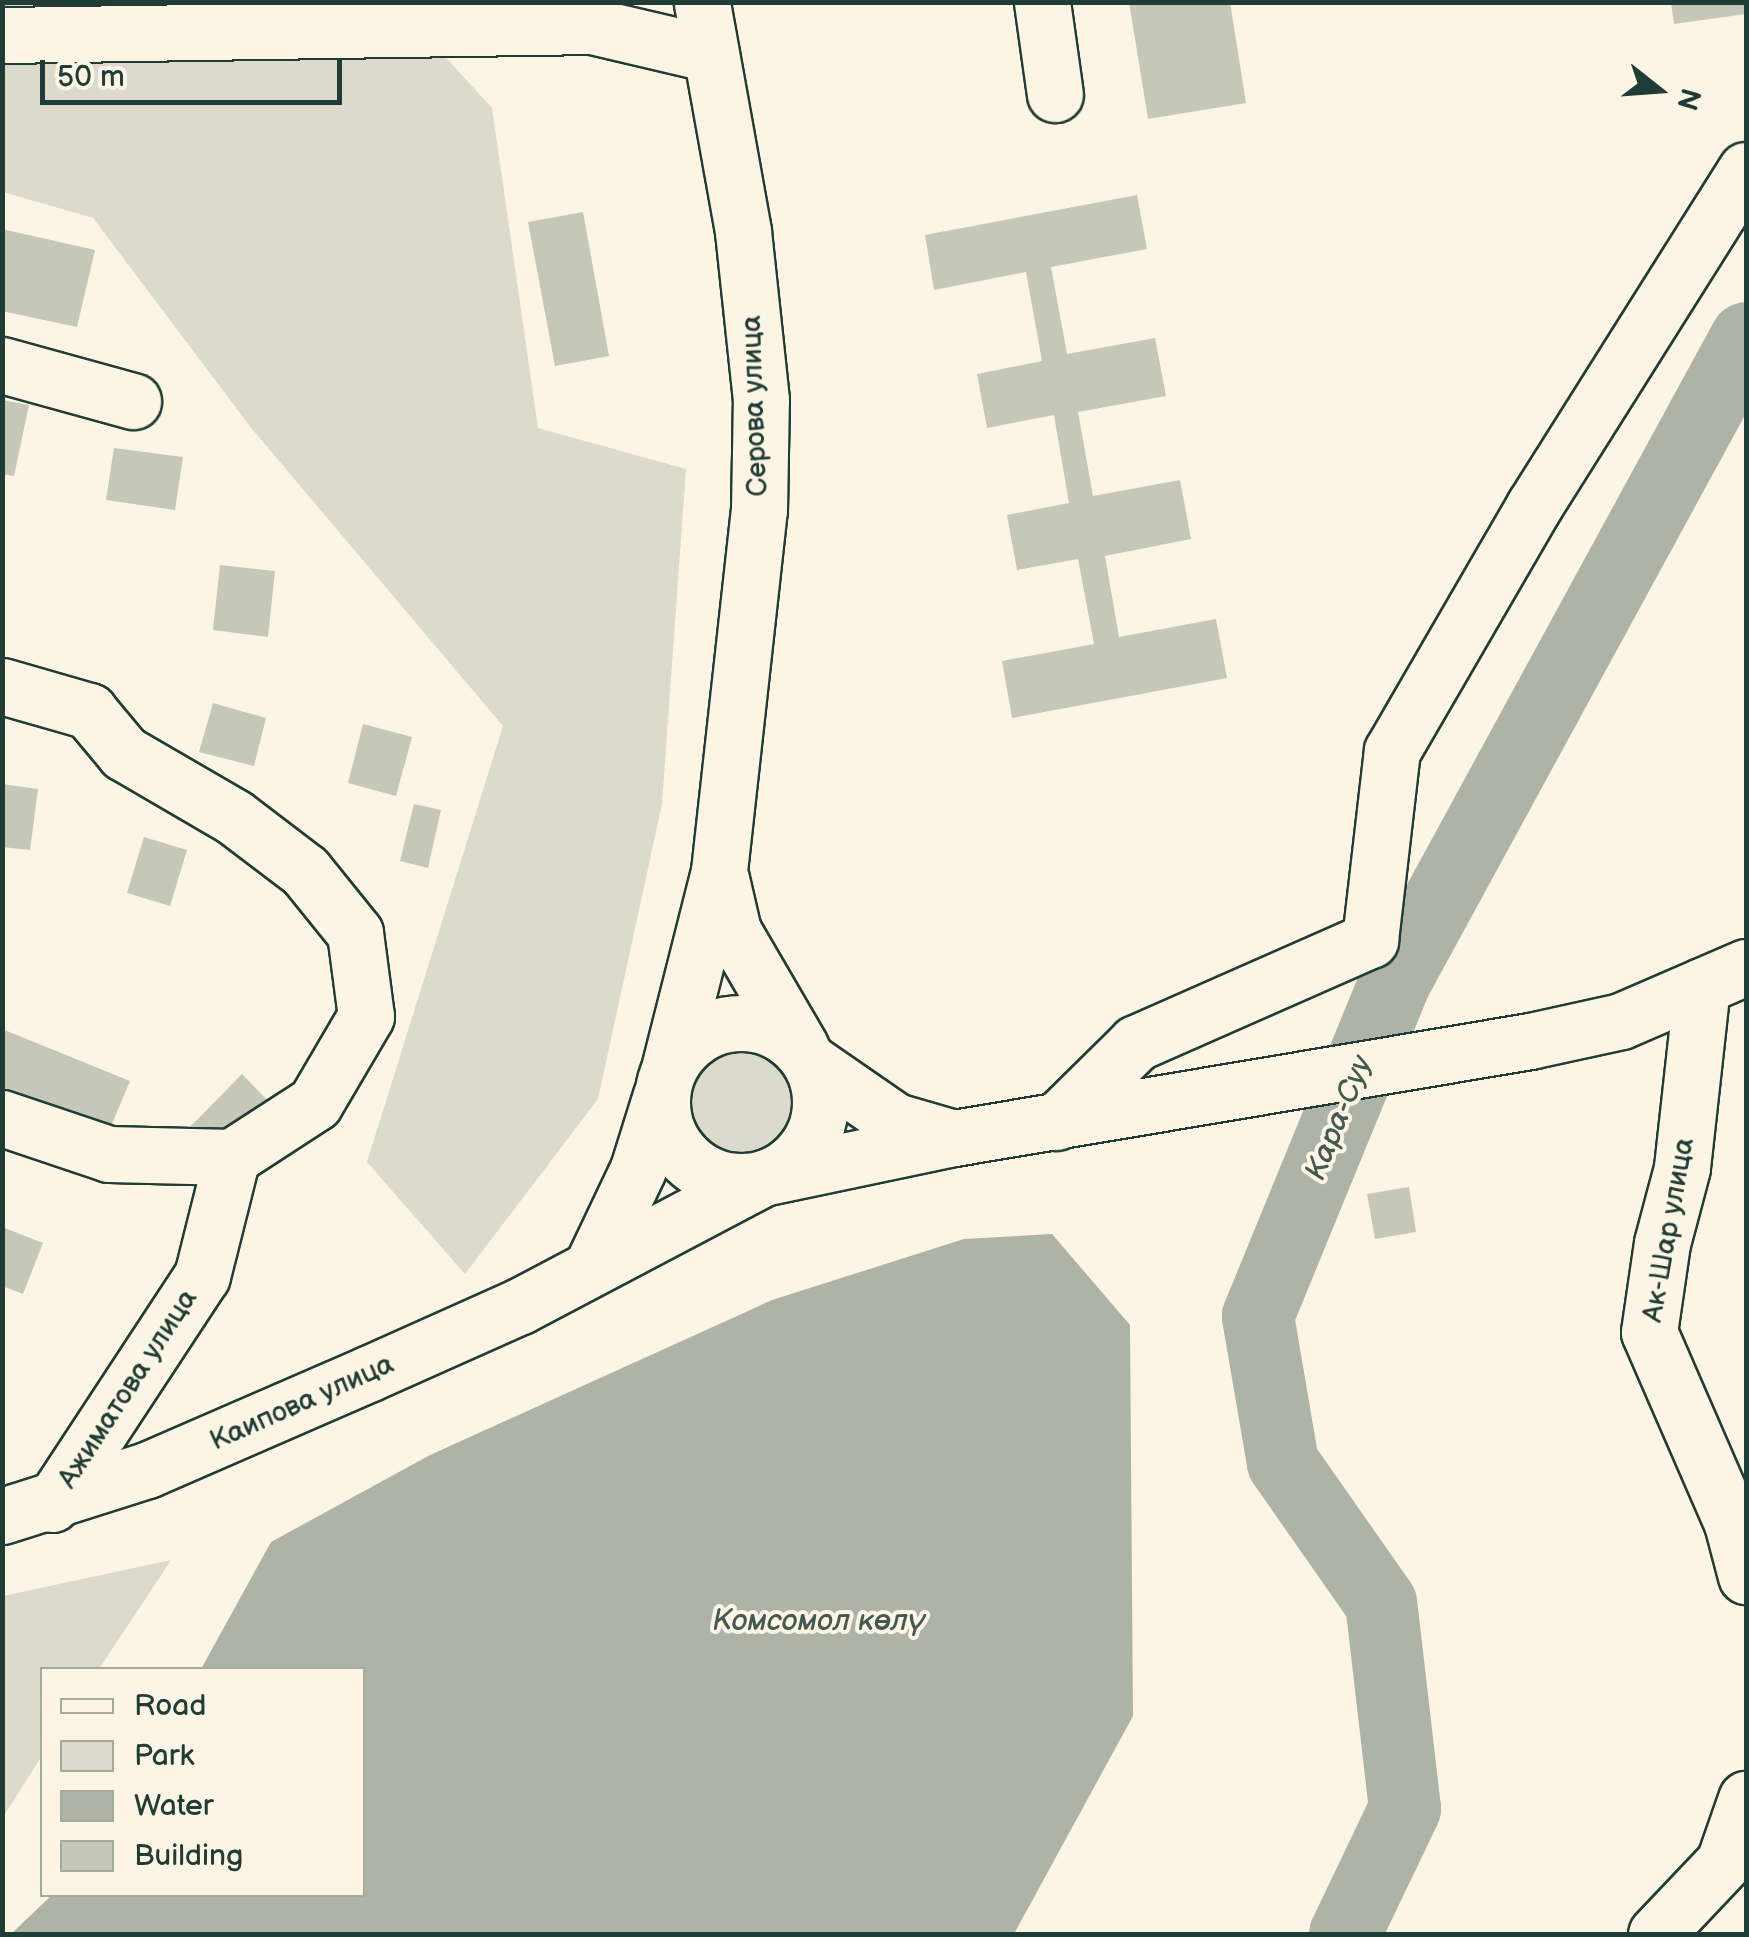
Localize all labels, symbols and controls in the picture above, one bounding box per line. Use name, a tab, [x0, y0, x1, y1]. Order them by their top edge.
scale bar	[45, 40, 348, 102]
north arrow	[1609, 40, 1709, 140]
text: 50 m	[57, 59, 125, 95]
text: N	[1669, 84, 1707, 114]
street label: Серова улица	[735, 315, 775, 497]
water label: Кара-Суу	[1298, 1051, 1380, 1185]
street label: Ак-Шар улица	[1636, 1135, 1702, 1325]
street label: Ажиматова улица	[51, 1283, 205, 1495]
street label: Каипова улица	[205, 1348, 399, 1458]
water label: Комсомол көлү	[712, 1603, 926, 1639]
legend	[40, 1667, 365, 1897]
text: Road	[134, 1688, 207, 1724]
text: Park	[134, 1738, 194, 1774]
text: Water	[134, 1788, 214, 1824]
text: Building	[134, 1838, 243, 1874]

